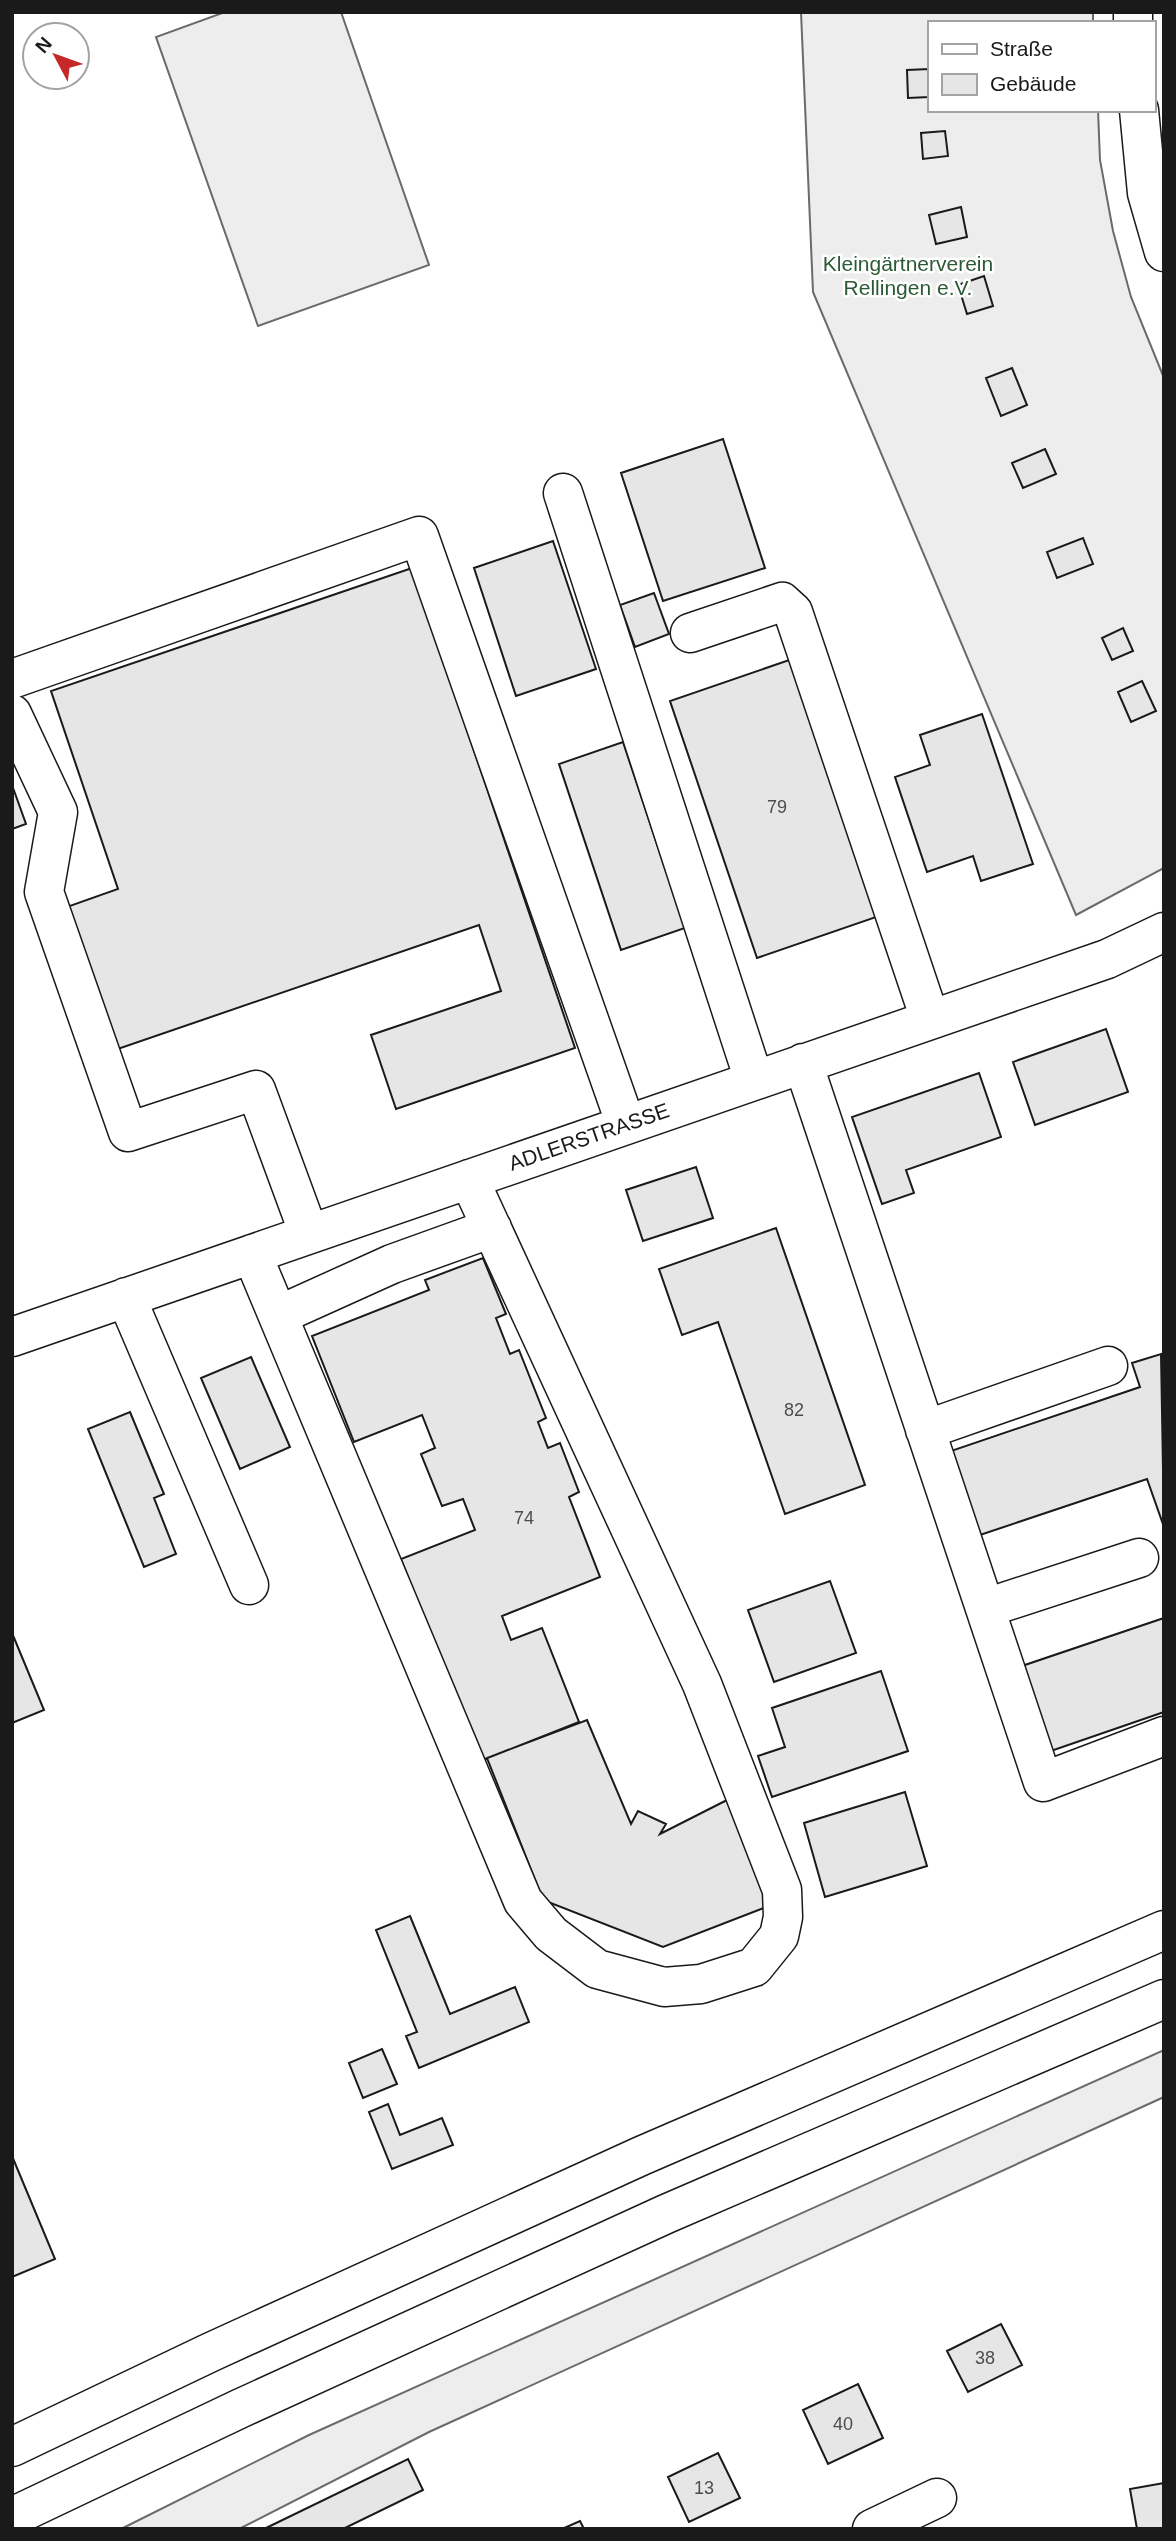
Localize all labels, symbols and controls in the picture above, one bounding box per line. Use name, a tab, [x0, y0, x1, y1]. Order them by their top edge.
north arrow	[21, 21, 91, 91]
legend	[928, 21, 1155, 112]
text: N	[31, 33, 56, 57]
text: Straße	[990, 37, 1053, 60]
text: Gebäude	[990, 72, 1076, 95]
park label: Kleingärtnerverein Rellingen e.V.	[823, 252, 993, 299]
house number: 79	[767, 797, 787, 817]
street label: ADLERSTRASSE	[506, 1098, 672, 1175]
house number: 82	[784, 1400, 804, 1420]
house number: 74	[514, 1508, 534, 1528]
house number: 38	[975, 2348, 995, 2368]
house number: 40	[833, 2414, 853, 2434]
house number: 13	[694, 2478, 714, 2498]

